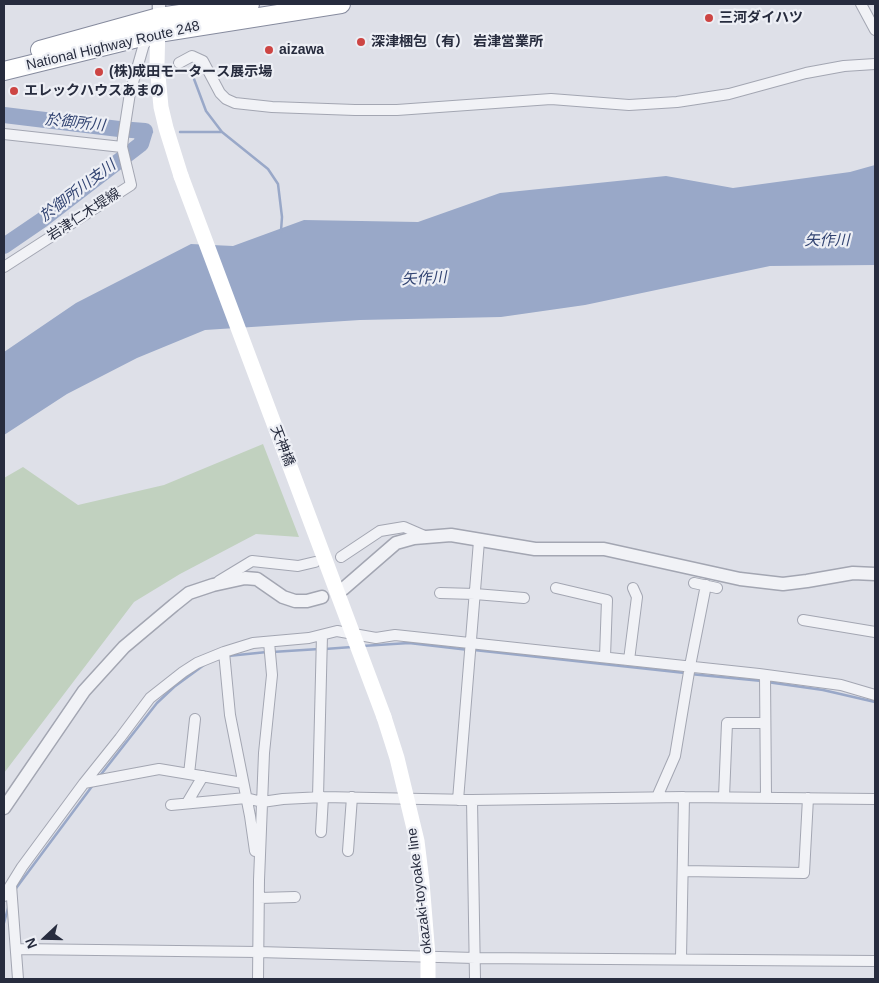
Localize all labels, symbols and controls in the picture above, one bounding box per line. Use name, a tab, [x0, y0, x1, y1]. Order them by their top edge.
place label: 三河ダイハツ	[719, 10, 803, 26]
marker: 三河ダイハツ	[703, 12, 715, 24]
street label: National Highway Route 248	[25, 18, 201, 74]
place label: 深津梱包（有） 岩津営業所	[371, 34, 543, 50]
marker: 深津梱包（有） 岩津営業所	[355, 36, 367, 48]
place label: aizawa	[279, 42, 324, 58]
marker: aizawa	[263, 44, 275, 56]
place label: (株)成田モータース展示場	[109, 64, 272, 80]
marker: (株)成田モータース展示場	[93, 66, 105, 78]
place label: エレックハウスあまの	[24, 83, 164, 99]
marker: エレックハウスあまの	[8, 85, 20, 97]
water label: 於御所川	[44, 111, 106, 135]
water label: 於御所川支川	[37, 157, 119, 225]
street label: 岩津仁木堤線	[44, 185, 124, 245]
water label: 矢作川	[805, 232, 849, 250]
water label: 矢作川	[401, 269, 447, 289]
street label: 天神橋	[267, 423, 297, 469]
street label: okazaki-toyoake line	[404, 827, 436, 955]
north arrow	[20, 913, 70, 963]
text: N	[22, 936, 40, 951]

